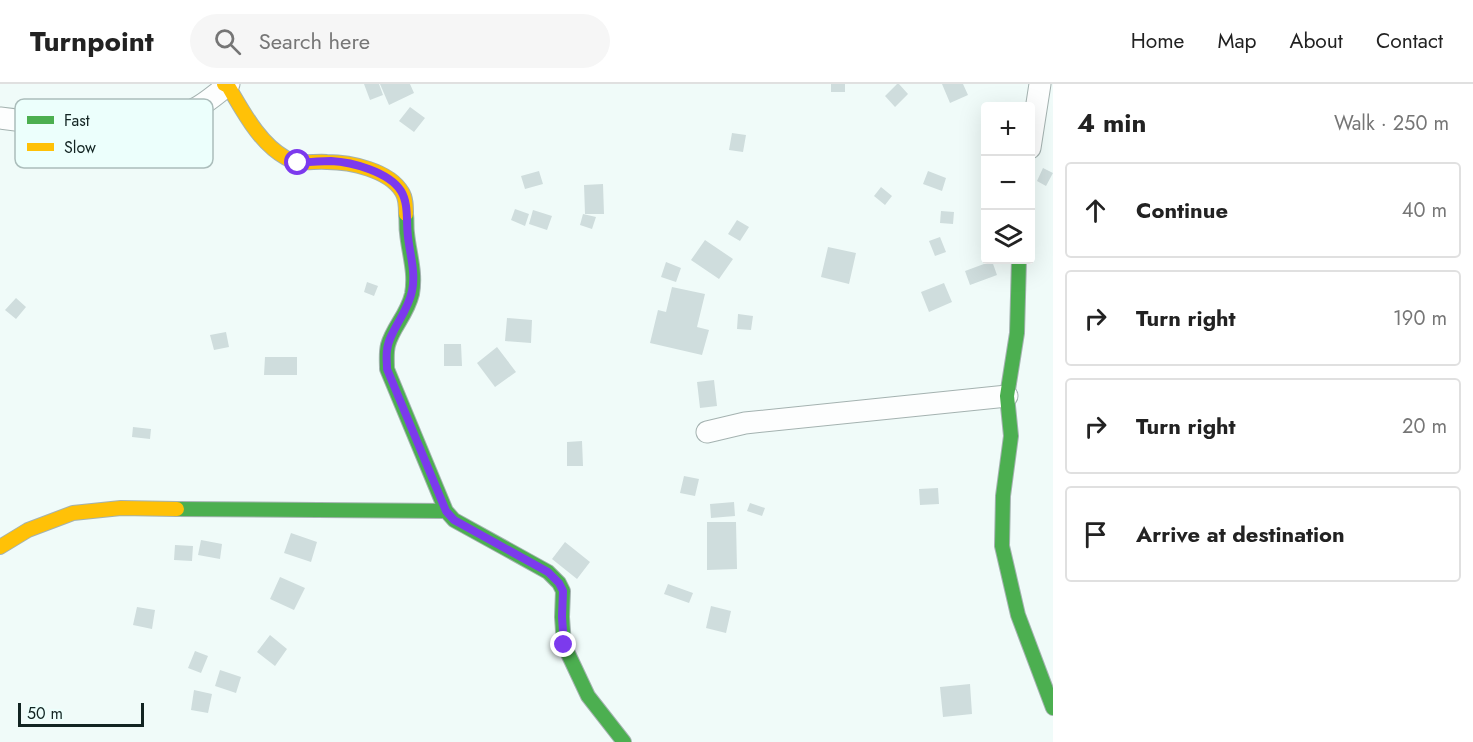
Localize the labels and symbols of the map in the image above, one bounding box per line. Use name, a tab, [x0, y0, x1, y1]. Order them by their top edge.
legend	[15, 99, 213, 168]
text: Fast	[64, 109, 90, 132]
text: Slow	[64, 136, 96, 159]
route start	[284, 149, 310, 175]
route end	[550, 631, 576, 657]
scale bar	[18, 700, 144, 728]

